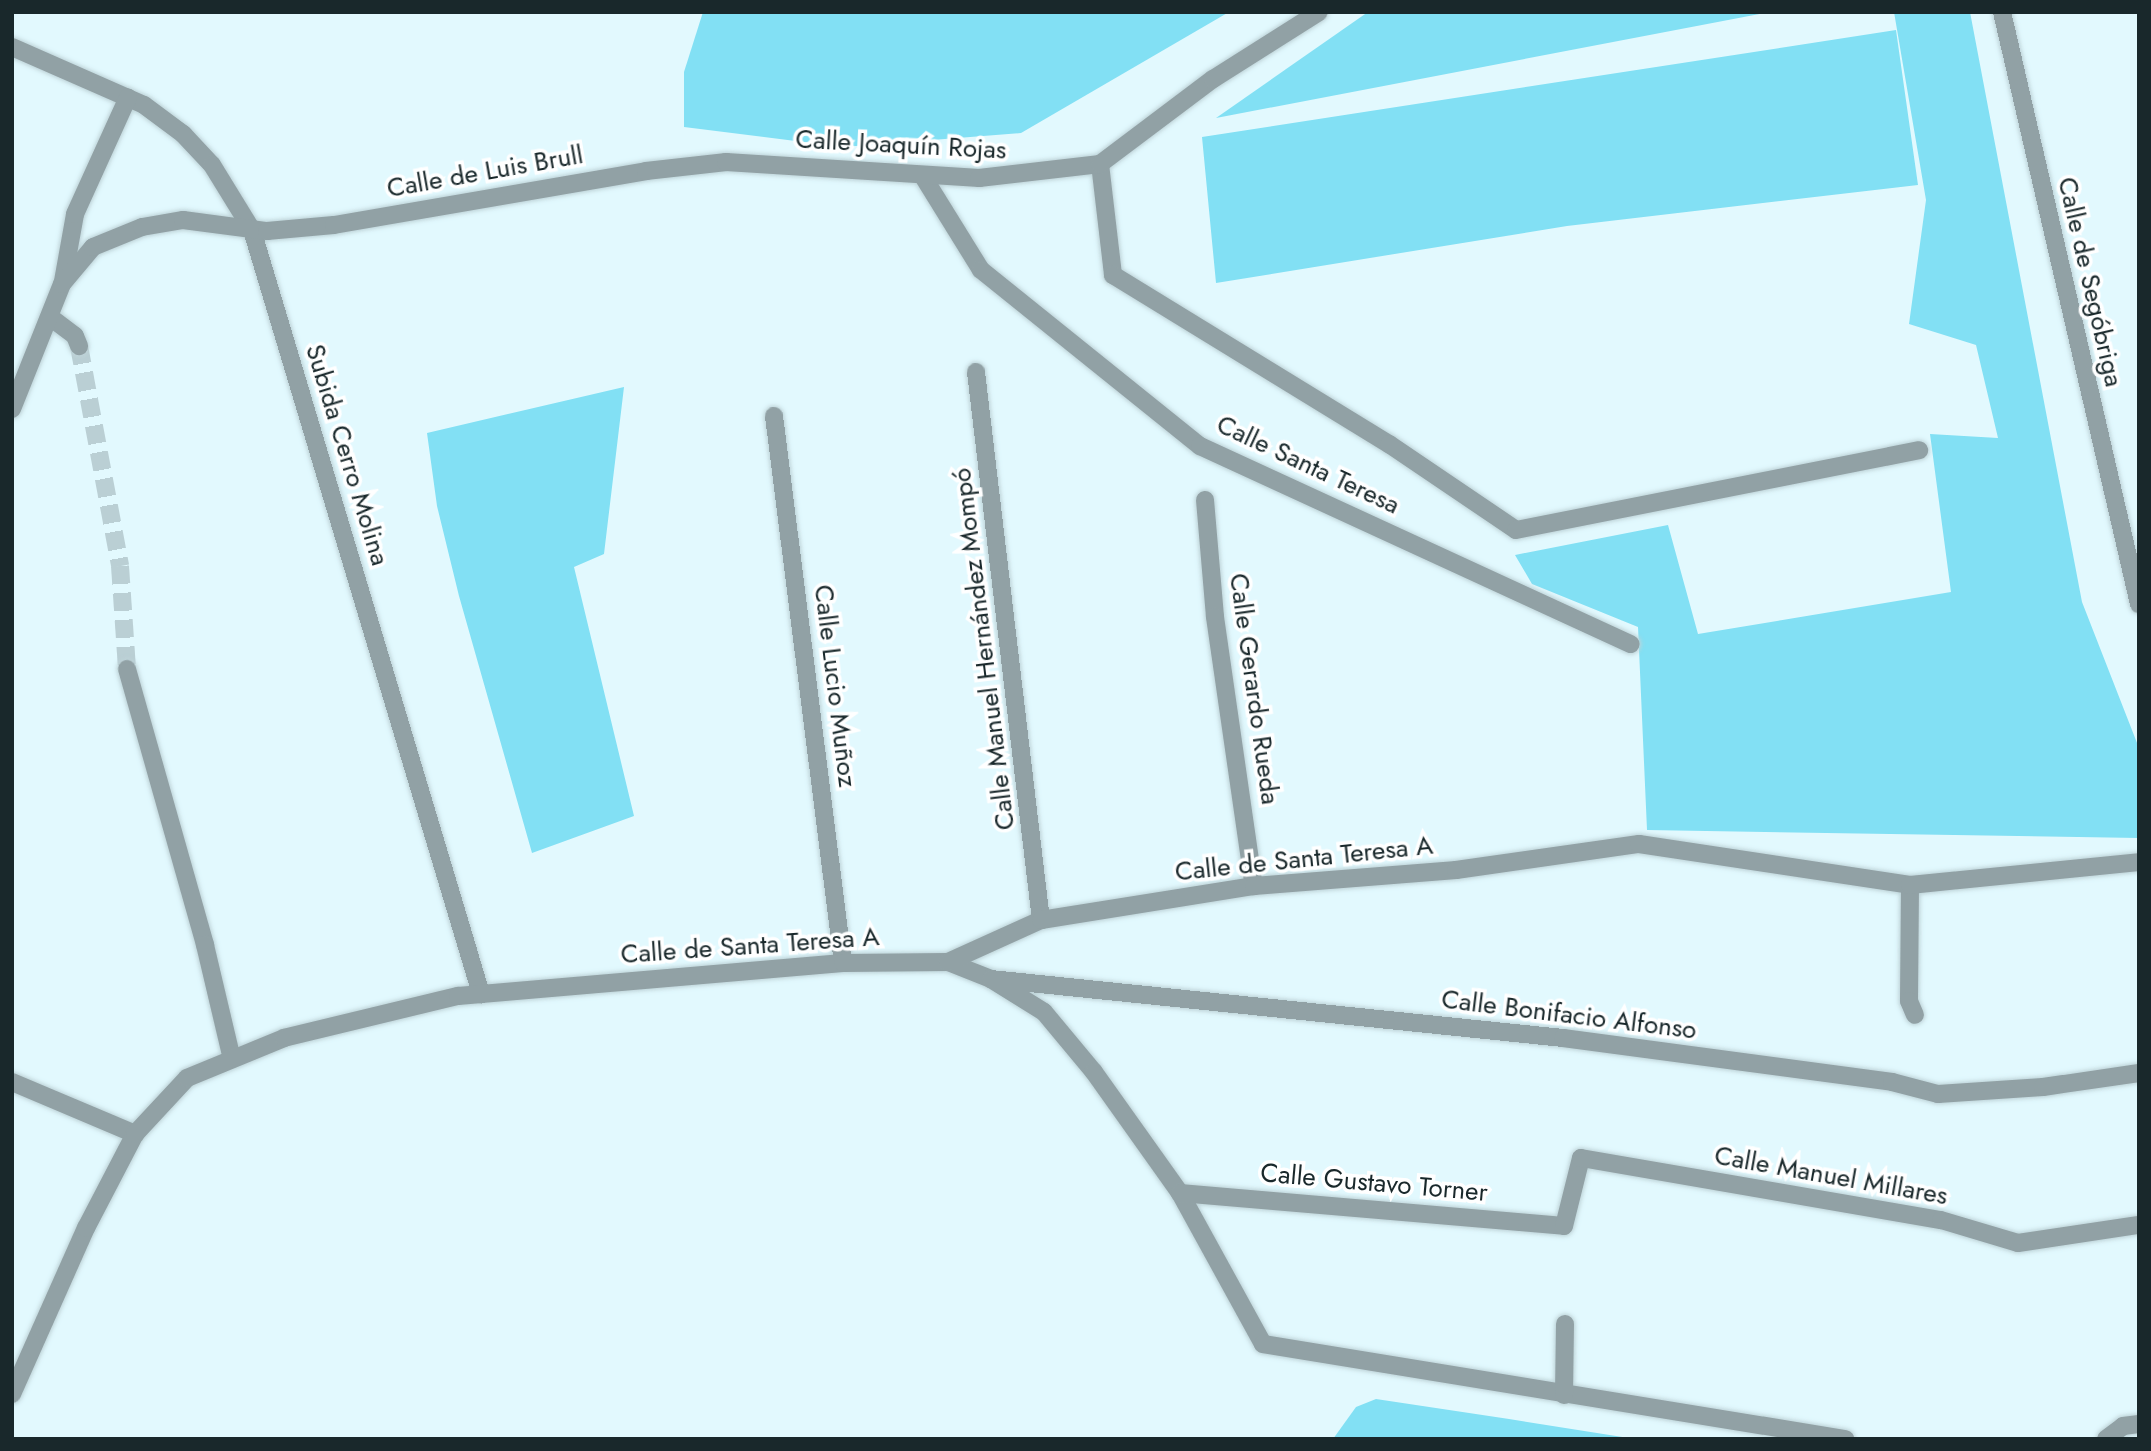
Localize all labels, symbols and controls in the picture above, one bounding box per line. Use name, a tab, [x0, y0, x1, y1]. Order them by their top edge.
street label: Calle Joaquín Rojas	[795, 124, 1007, 166]
street label: Calle de Luis Brull	[385, 139, 585, 205]
street label: Calle de Segóbriga	[2051, 174, 2129, 390]
street label: Subida Cerro Molina	[299, 341, 395, 569]
street label: Calle Santa Teresa	[1212, 409, 1404, 521]
street label: Calle Manuel Hernández Mompó	[946, 466, 1022, 832]
street label: Calle Gerardo Rueda	[1222, 571, 1286, 807]
street label: Calle Lucio Muñoz	[807, 583, 863, 789]
street label: Calle de Santa Teresa A	[1173, 830, 1435, 888]
street label: Calle de Santa Teresa A	[620, 921, 880, 971]
street label: Calle Bonifacio Alfonso	[1440, 984, 1698, 1046]
street label: Calle Manuel Millares	[1712, 1140, 1950, 1212]
street label: Calle Gustavo Torner	[1259, 1158, 1489, 1208]

